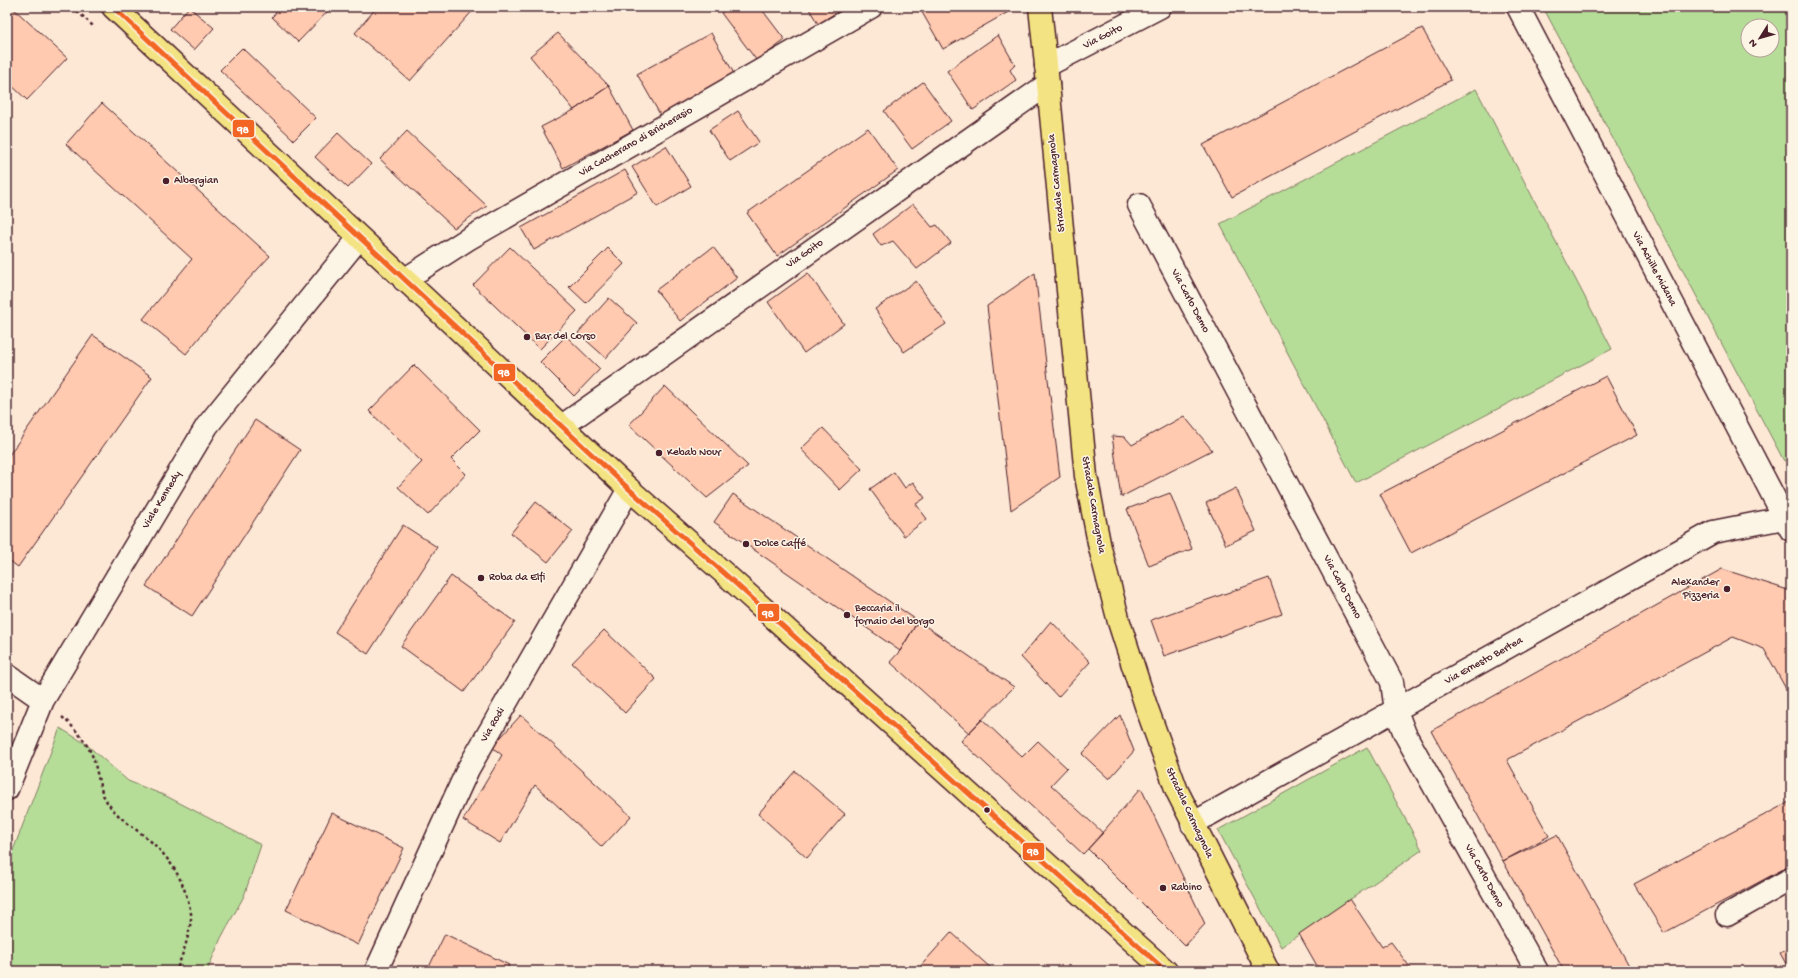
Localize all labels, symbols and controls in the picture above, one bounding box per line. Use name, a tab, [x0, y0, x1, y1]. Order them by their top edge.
north arrow	[1740, 18, 1780, 58]
street label: Via Goito	[1080, 22, 1125, 52]
text: N	[1747, 36, 1761, 49]
street label: Via Cacherano di Bricherasio	[576, 104, 695, 180]
line badge: 98	[232, 119, 255, 138]
text: 98	[236, 125, 249, 137]
street label: Stradale Carmagnola	[1046, 133, 1068, 233]
place label: Albergian	[174, 175, 219, 187]
marker: Albergian	[161, 176, 171, 186]
street label: Via Achille Midana	[1629, 229, 1679, 309]
street label: Via Goito	[783, 237, 826, 272]
street label: Via Carlo Demo	[1168, 266, 1212, 335]
place label: Bar del Corso	[534, 331, 596, 343]
marker: Bar del Corso	[522, 332, 532, 342]
line badge: 98	[493, 363, 516, 382]
text: 98	[497, 368, 510, 380]
place label: Kebab Nour	[667, 447, 722, 459]
marker: Kebab Nour	[654, 448, 664, 458]
street label: Stradale Carmagnola	[1079, 455, 1108, 555]
street label: Viale Kennedy	[140, 469, 184, 532]
place label: Dolce Caffé	[753, 537, 806, 550]
marker: Dolce Caffé	[741, 539, 751, 549]
street label: Via Carlo Demo	[1320, 552, 1364, 621]
place label: Roba da Elfi	[489, 571, 545, 584]
marker: Roba da Elfi	[476, 573, 486, 583]
place label: Alexander Pizzeria	[1671, 577, 1720, 602]
marker: Alexander Pizzeria	[1722, 584, 1732, 594]
line badge: 98	[757, 603, 780, 622]
place label: Beccaria il fornaio del borgo	[854, 603, 935, 628]
text: 98	[761, 609, 774, 621]
marker: Beccaria il fornaio del borgo	[842, 610, 852, 620]
street label: Via Ernesto Bertea	[1442, 634, 1526, 688]
street label: Via Rodi	[478, 706, 508, 745]
street label: Stradale Carmagnola	[1163, 766, 1216, 861]
unlabelled marker	[982, 805, 992, 815]
street label: Via Carlo Demo	[1461, 841, 1506, 910]
line badge: 98	[1022, 842, 1045, 861]
text: 98	[1026, 847, 1039, 859]
place label: Rabino	[1171, 882, 1202, 894]
marker: Rabino	[1158, 883, 1168, 893]

